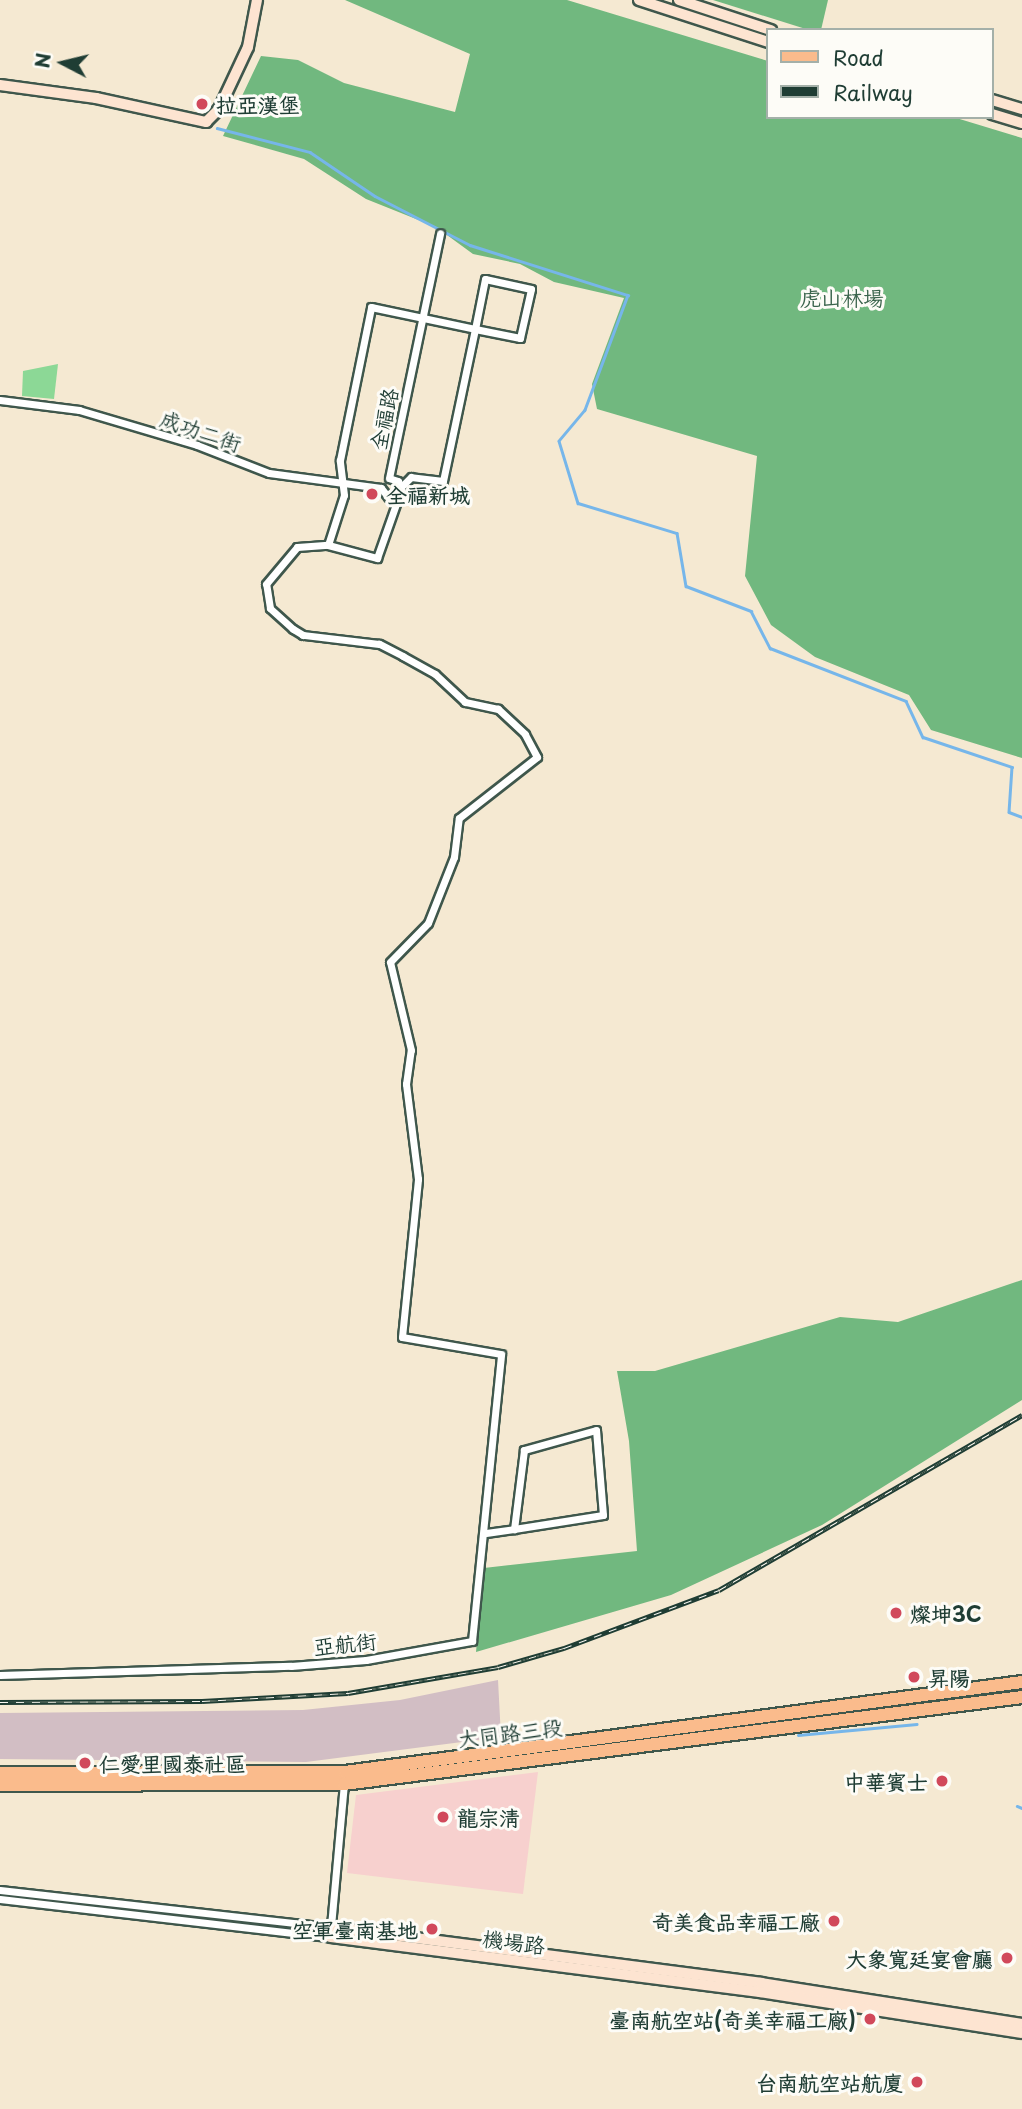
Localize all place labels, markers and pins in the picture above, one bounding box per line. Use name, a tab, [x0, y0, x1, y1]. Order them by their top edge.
place label: 拉亞漢堡	[216, 91, 300, 117]
marker: 拉亞漢堡	[194, 96, 210, 112]
place label: 全福新城	[386, 481, 470, 507]
marker: 全福新城	[364, 486, 380, 502]
place label: 燦坤3C	[910, 1600, 982, 1626]
marker: 燦坤3C	[888, 1605, 904, 1621]
place label: 昇陽	[928, 1664, 970, 1690]
marker: 昇陽	[906, 1669, 922, 1685]
place label: 仁愛里國泰社區	[99, 1750, 246, 1776]
marker: 仁愛里國泰社區	[77, 1755, 93, 1771]
place label: 中華賓士	[844, 1768, 928, 1794]
marker: 中華賓士	[934, 1773, 950, 1789]
place label: 龍宗清	[457, 1804, 520, 1830]
marker: 龍宗清	[435, 1809, 451, 1825]
place label: 奇美食品幸福工廠	[652, 1908, 820, 1934]
marker: 奇美食品幸福工廠	[826, 1913, 842, 1929]
place label: 空軍臺南基地	[292, 1916, 418, 1942]
marker: 空軍臺南基地	[424, 1921, 440, 1937]
place label: 大象寬廷宴會廳	[846, 1945, 993, 1971]
marker: 大象寬廷宴會廳	[999, 1950, 1015, 1966]
place label: 臺南航空站(奇美幸福工廠)	[609, 2006, 856, 2032]
marker: 臺南航空站(奇美幸福工廠)	[862, 2011, 878, 2027]
place label: 台南航空站航廈	[756, 2069, 903, 2095]
marker: 台南航空站航廈	[909, 2074, 925, 2090]

